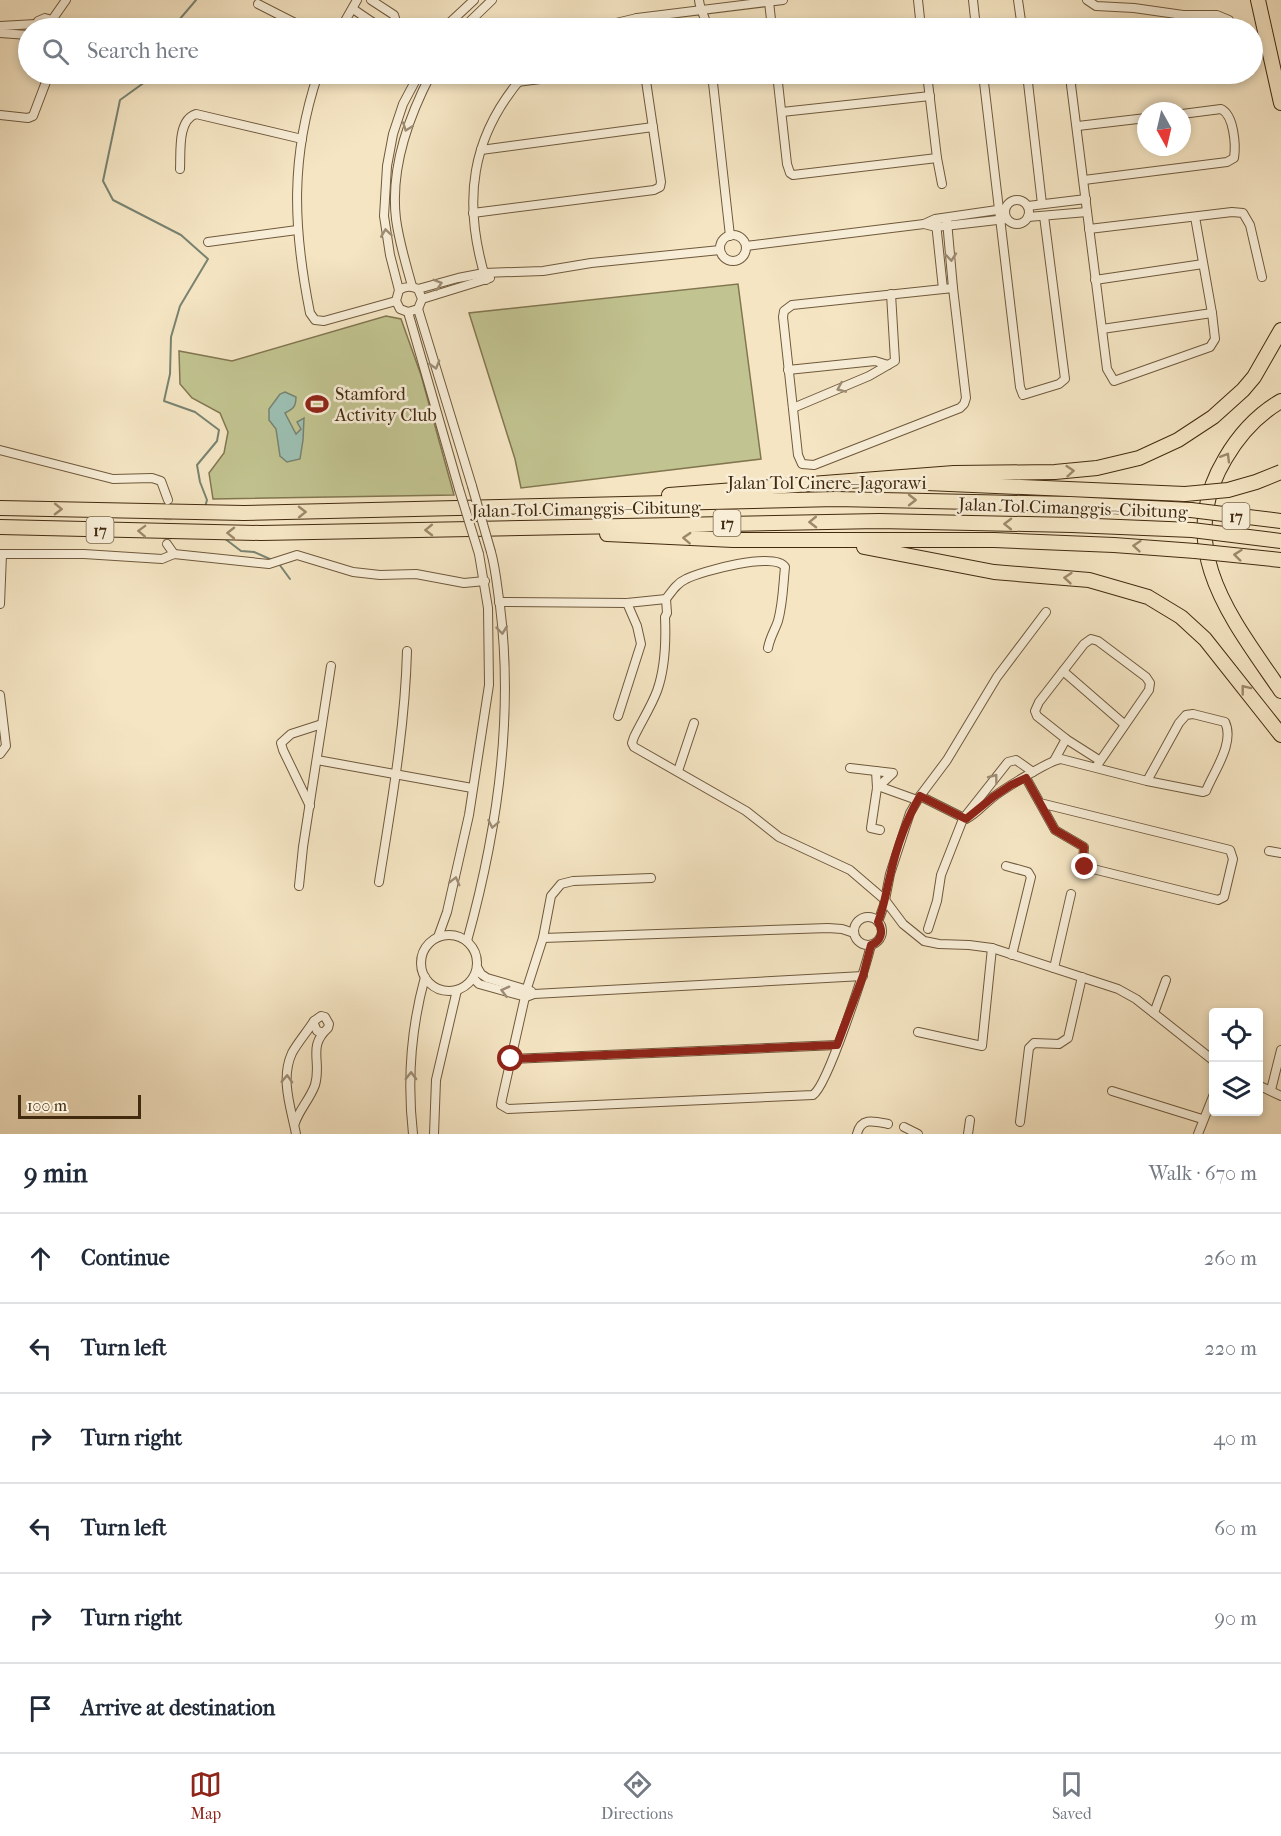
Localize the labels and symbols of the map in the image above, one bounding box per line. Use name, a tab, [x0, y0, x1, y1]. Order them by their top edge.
north arrow	[1137, 102, 1191, 156]
one-way arrow	[402, 121, 415, 132]
one-way arrow	[381, 228, 393, 238]
one-way arrow	[944, 252, 957, 261]
one-way arrow	[432, 279, 443, 291]
one-way arrow	[428, 359, 440, 370]
one-way arrow	[836, 381, 847, 393]
place label: Stamford Activity Club	[334, 384, 437, 426]
sports icon: Stamford Activity Club	[304, 391, 330, 417]
one-way arrow	[1218, 453, 1230, 463]
one-way arrow	[1066, 465, 1075, 478]
street label: Jalan Tol Cinere–Jagorawi	[725, 473, 927, 494]
one-way arrow	[907, 494, 916, 506]
street label: Jalan Tol Cimanggis–Cibitung	[956, 494, 1188, 523]
street label: Jalan Tol Cimanggis–Cibitung	[469, 497, 701, 522]
one-way arrow	[54, 503, 63, 515]
road number: 17	[1222, 503, 1250, 529]
one-way arrow	[298, 506, 307, 518]
road number: 17	[714, 510, 740, 536]
one-way arrow	[808, 516, 817, 528]
road number: 17	[86, 517, 114, 543]
one-way arrow	[1003, 517, 1012, 530]
one-way arrow	[424, 524, 433, 536]
one-way arrow	[137, 525, 146, 537]
one-way arrow	[226, 527, 235, 539]
one-way arrow	[683, 532, 692, 545]
one-way arrow	[1132, 540, 1141, 553]
one-way arrow	[1234, 549, 1243, 562]
one-way arrow	[1063, 572, 1072, 585]
one-way arrow	[495, 626, 508, 635]
one-way arrow	[1241, 685, 1252, 696]
one-way arrow	[987, 773, 998, 784]
one-way arrow	[487, 819, 500, 829]
route end	[1071, 853, 1097, 879]
one-way arrow	[447, 877, 460, 887]
one-way arrow	[500, 986, 510, 999]
route start	[497, 1045, 523, 1071]
one-way arrow	[405, 1071, 417, 1080]
one-way arrow	[281, 1074, 294, 1083]
scale bar	[18, 1092, 141, 1120]

